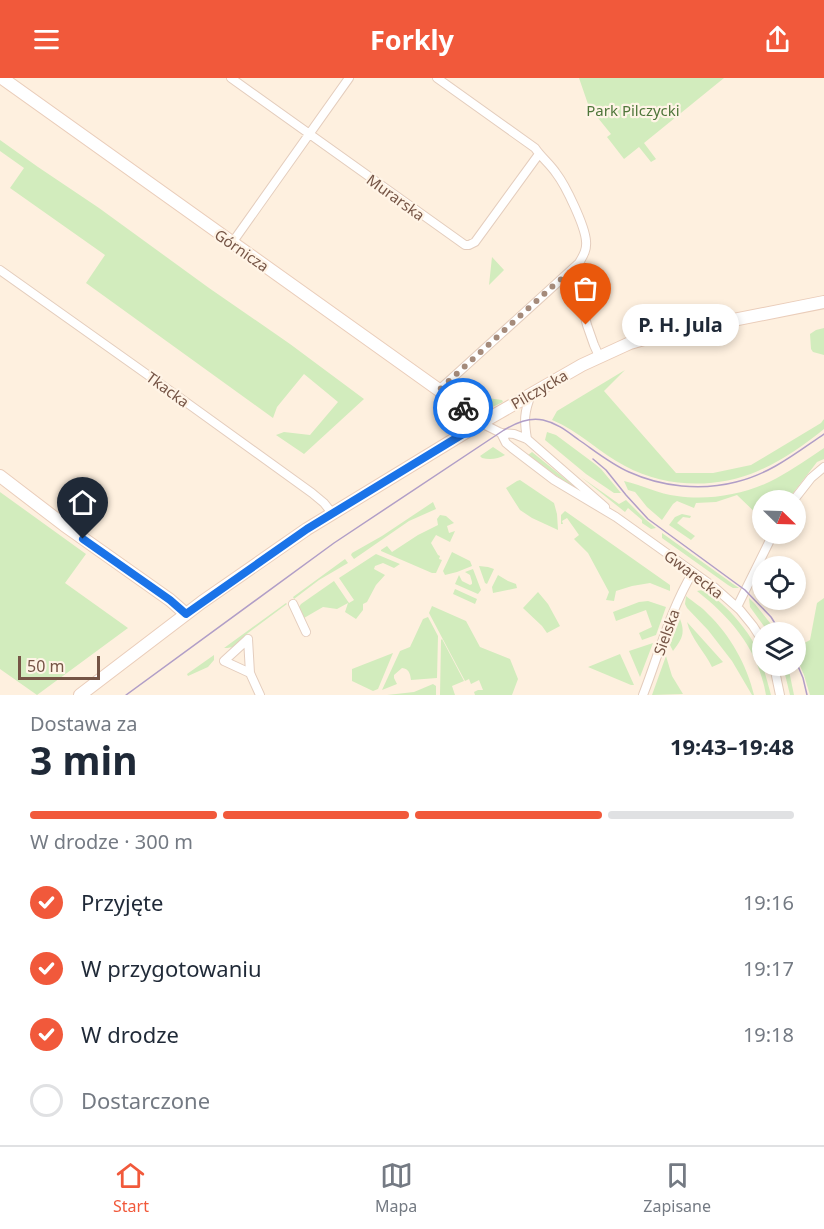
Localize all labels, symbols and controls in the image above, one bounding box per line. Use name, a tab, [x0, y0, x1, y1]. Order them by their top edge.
text: Forkly	[370, 21, 454, 58]
icon: menu	[30, 23, 63, 56]
icon: share	[761, 23, 794, 56]
park label: Park Pilczycki	[586, 100, 680, 120]
street label: Murarska	[363, 169, 429, 225]
street label: Górnicza	[211, 224, 273, 276]
pin	[560, 263, 611, 325]
icon: bag	[569, 272, 602, 305]
callout: P. H. Jula	[622, 304, 739, 346]
text: P. H. Jula	[638, 311, 723, 338]
street label: Pilczycka	[507, 365, 571, 413]
street label: Tkacka	[143, 367, 193, 411]
courier	[433, 378, 493, 438]
icon: bike	[447, 392, 480, 425]
pin	[57, 477, 108, 539]
icon: home	[66, 486, 99, 519]
north arrow	[752, 490, 806, 544]
map controls	[752, 490, 806, 676]
street label: Gwarecka	[660, 545, 728, 603]
button: locate	[752, 556, 806, 610]
street label: Sielska	[648, 606, 684, 658]
button: layers	[752, 622, 806, 676]
scale bar	[18, 653, 100, 680]
text: 50 m	[27, 655, 64, 677]
text: Dostawa za	[30, 710, 137, 737]
text: 19:43–19:48	[670, 731, 794, 761]
text: 3 min	[30, 733, 137, 786]
text: W drodze · 300 m	[30, 828, 193, 855]
icon: check	[30, 886, 63, 919]
text: Przyjęte	[81, 887, 163, 917]
text: 19:16	[743, 889, 794, 916]
icon: check	[30, 952, 63, 985]
text: W przygotowaniu	[81, 953, 262, 983]
text: 19:17	[743, 955, 794, 982]
icon: check	[30, 1018, 63, 1051]
text: W drodze	[81, 1019, 179, 1049]
text: 19:18	[743, 1021, 794, 1048]
text: Dostarczone	[81, 1085, 210, 1115]
tab: Start	[113, 1159, 149, 1217]
tab: Mapa	[375, 1159, 417, 1217]
tab: Zapisane	[643, 1159, 711, 1217]

